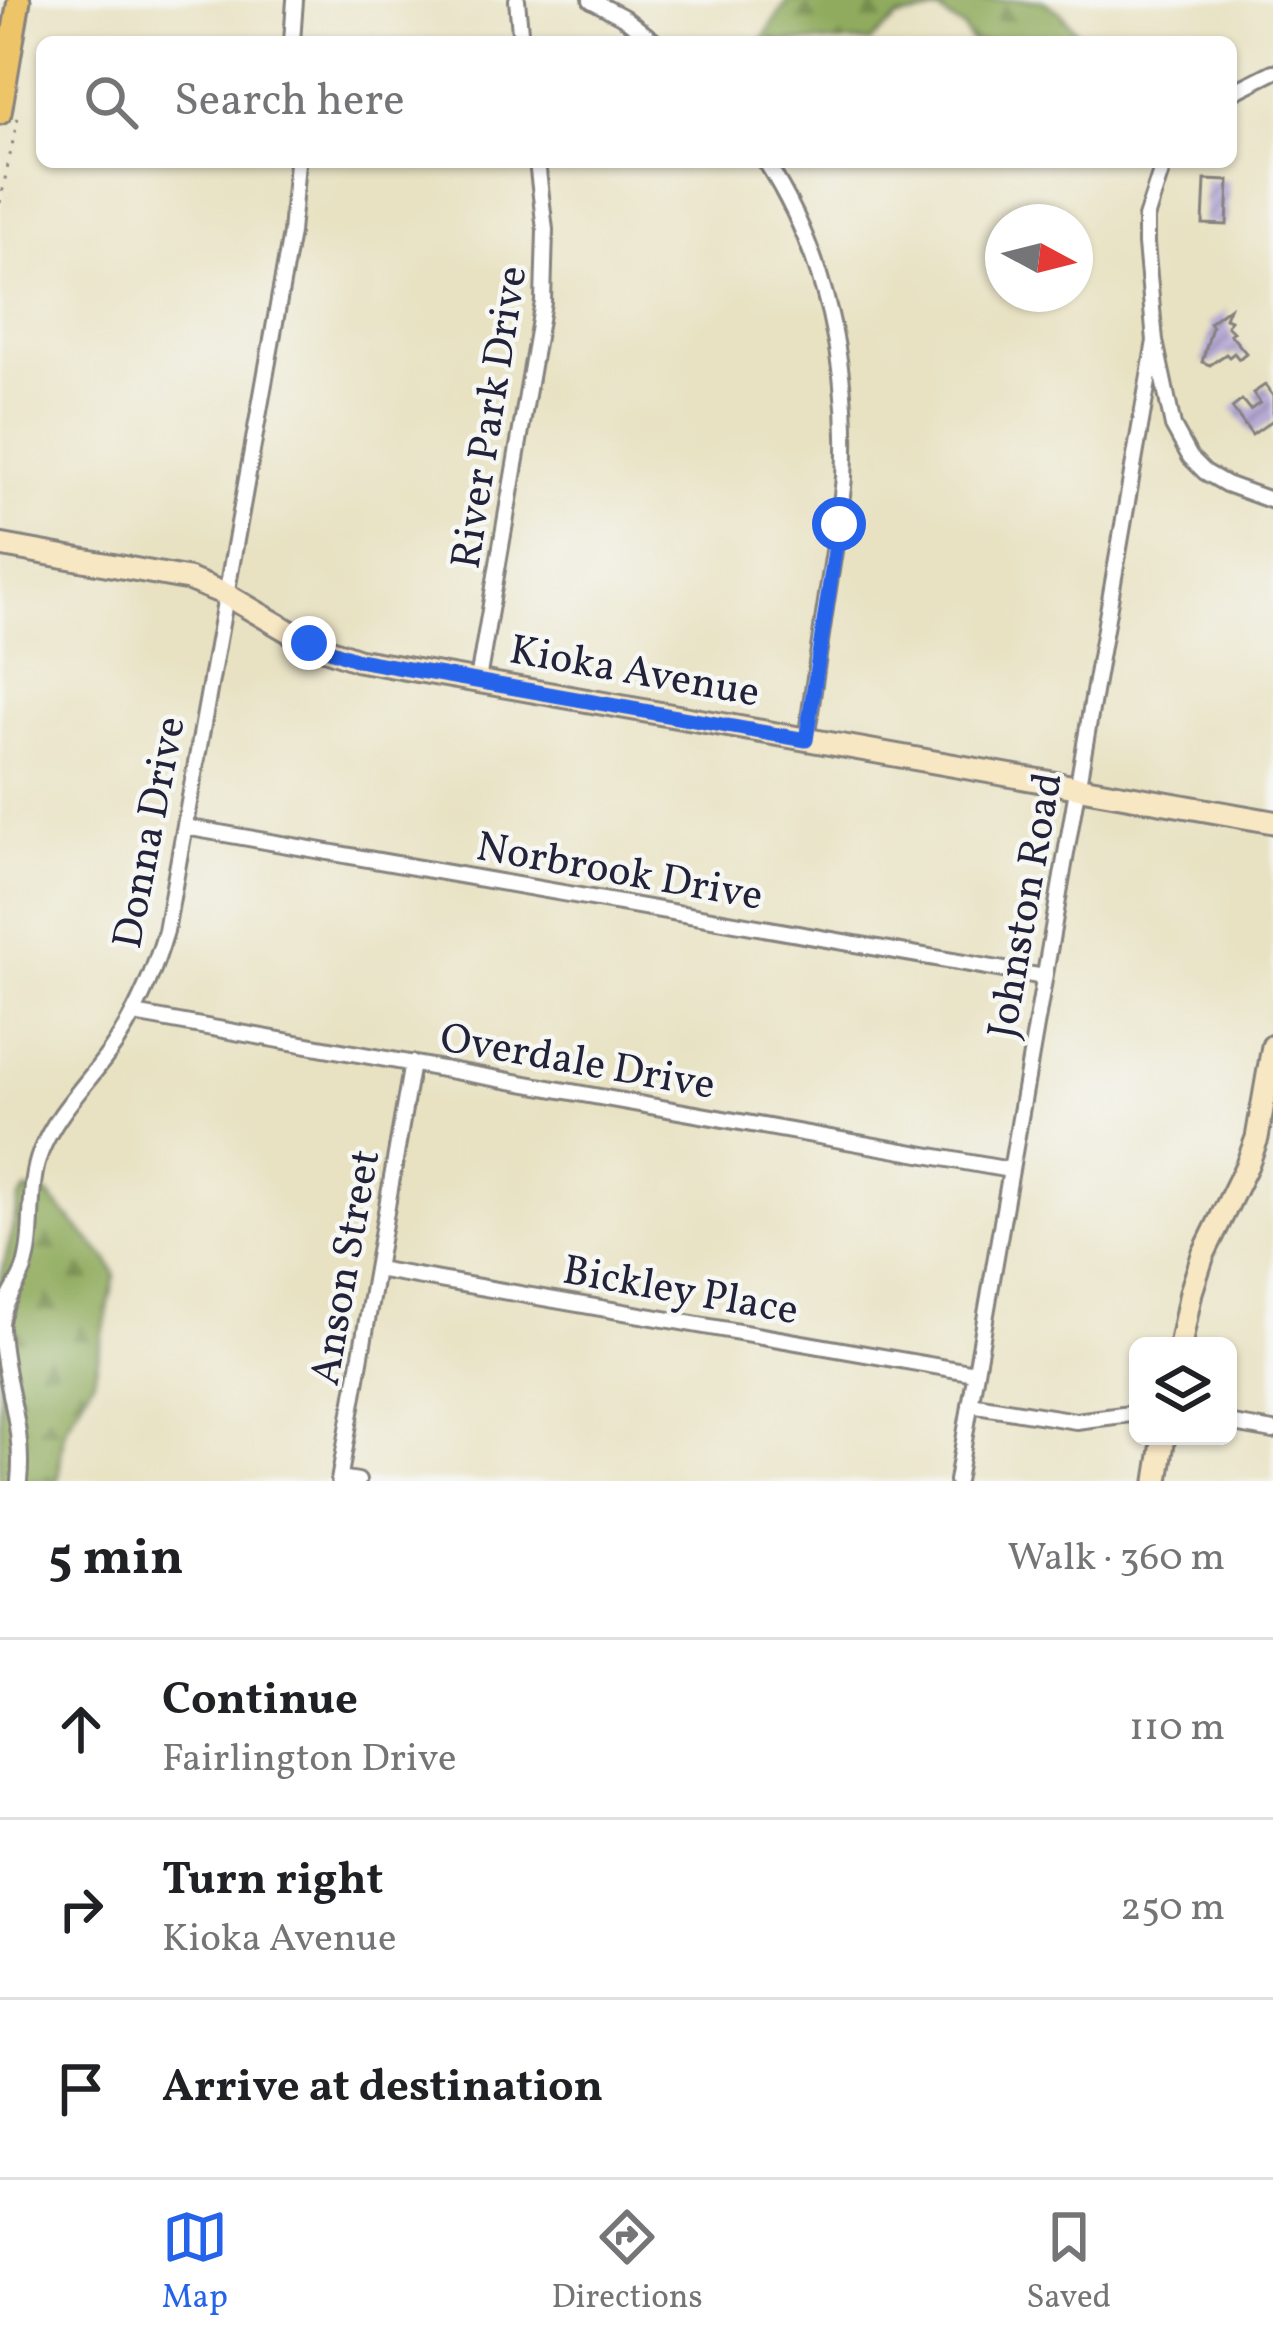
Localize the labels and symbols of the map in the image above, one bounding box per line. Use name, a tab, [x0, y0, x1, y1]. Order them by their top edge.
north arrow	[985, 204, 1093, 312]
street label: River Park Drive	[438, 262, 545, 573]
route start	[812, 497, 866, 551]
route end	[282, 616, 336, 670]
street label: Kioka Avenue	[505, 622, 764, 724]
street label: Donna Drive	[100, 712, 203, 954]
street label: Johnston Road	[975, 768, 1080, 1043]
street label: Norbrook Drive	[471, 819, 767, 928]
street label: Overdale Drive	[435, 1010, 719, 1117]
street label: Anson Street	[298, 1145, 397, 1390]
street label: Bickley Place	[558, 1243, 802, 1342]

